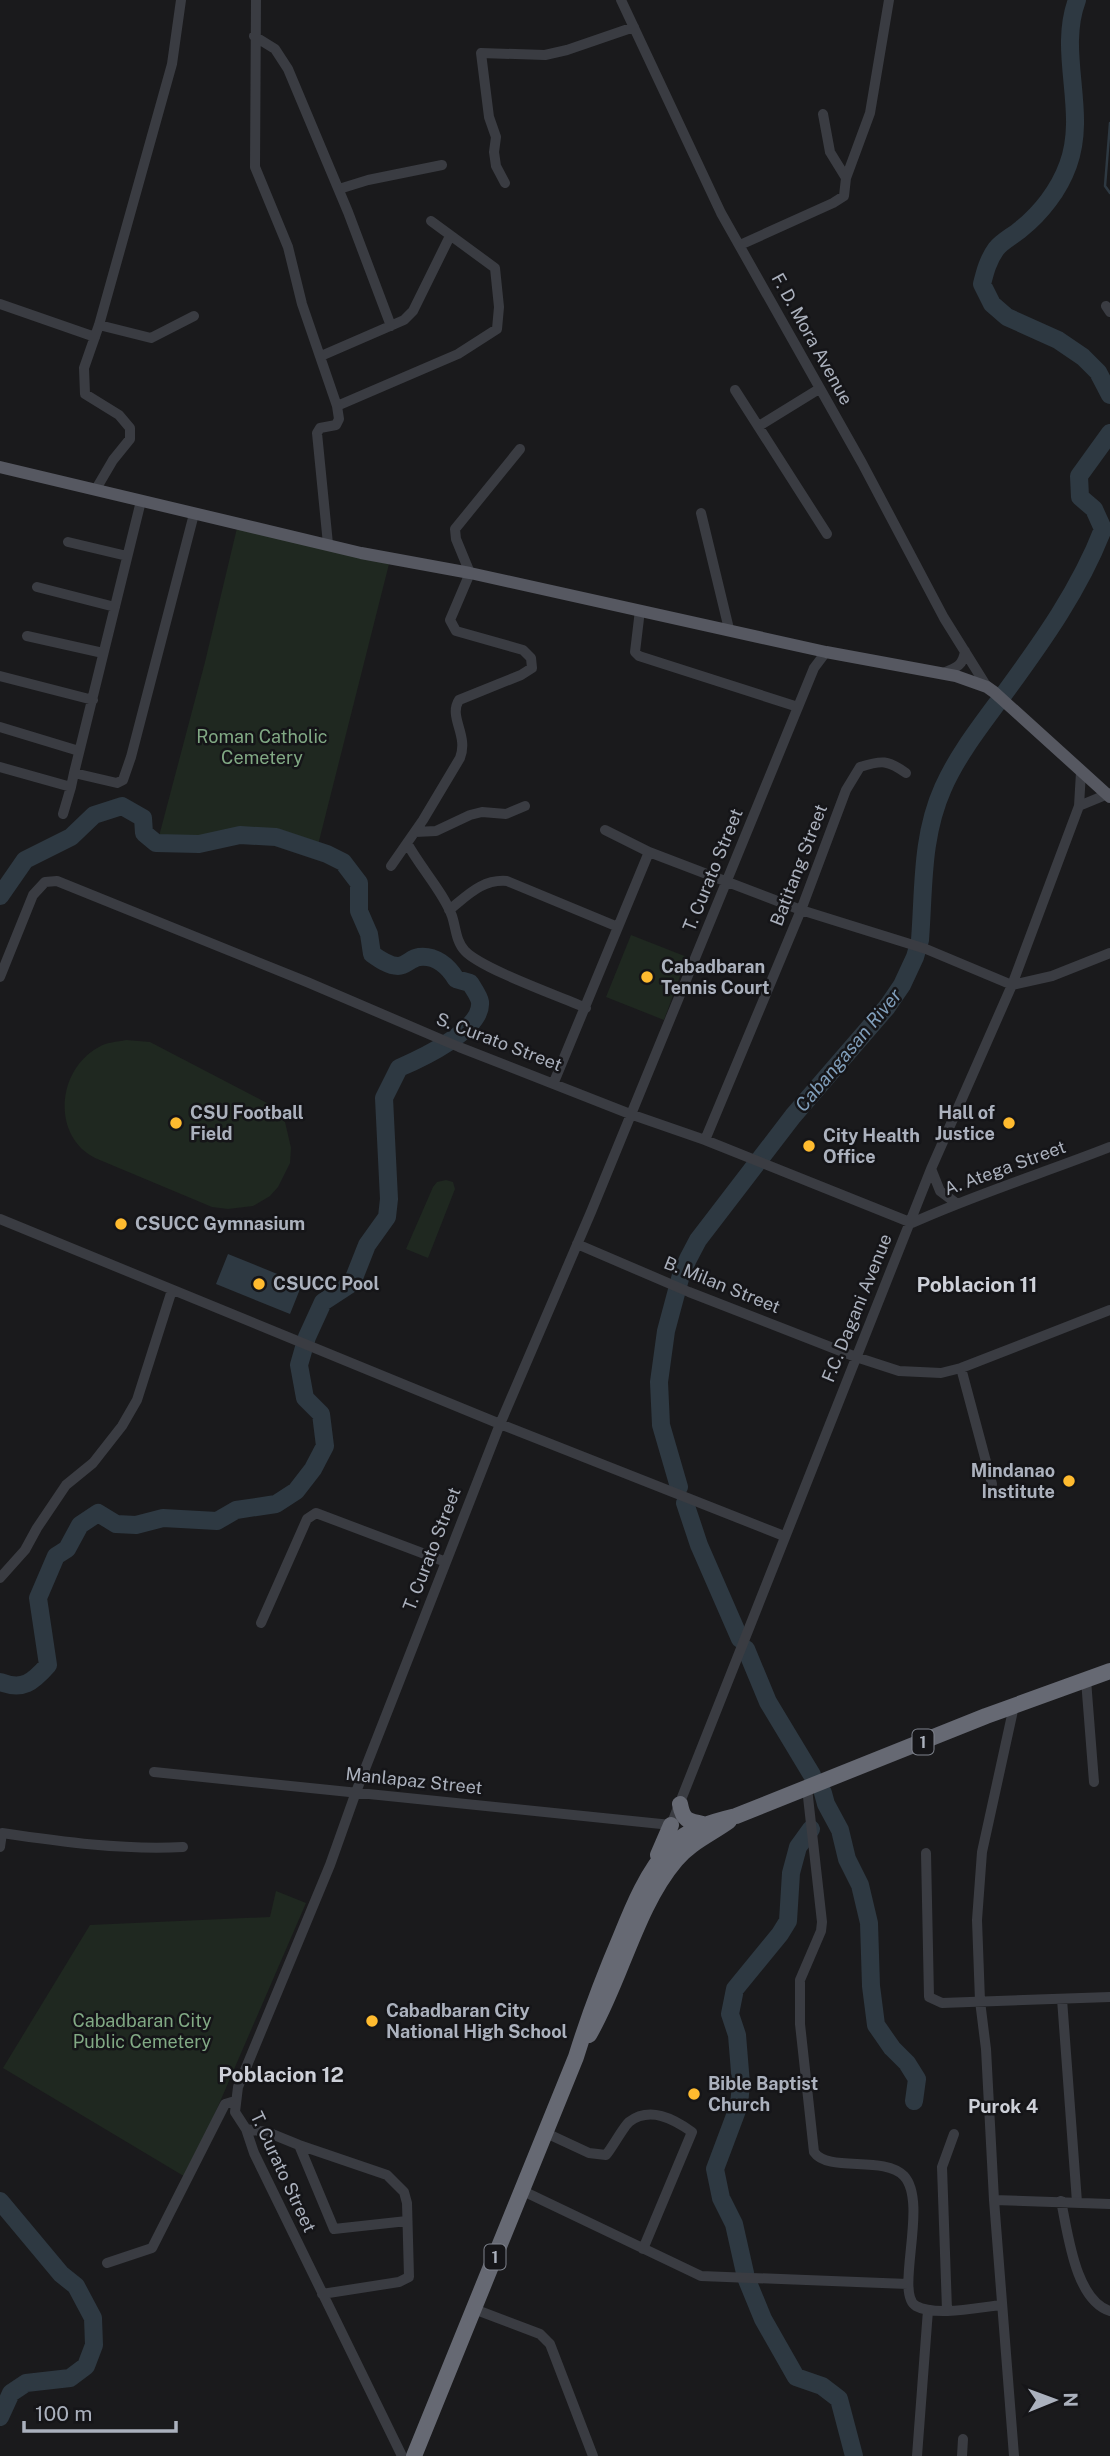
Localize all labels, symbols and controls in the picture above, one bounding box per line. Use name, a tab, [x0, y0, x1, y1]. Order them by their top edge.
street label: F. D. Mora Avenue	[768, 269, 857, 408]
park label: Roman Catholic Cemetery	[196, 726, 328, 768]
street label: Batitang Street	[766, 801, 831, 929]
street label: T. Curato Street	[678, 805, 747, 934]
place label: Cabadbaran Tennis Court	[661, 956, 770, 998]
marker: Cabadbaran Tennis Court	[639, 969, 655, 985]
water label: Cabangasan River	[790, 984, 906, 1116]
street label: S. Curato Street	[433, 1008, 565, 1075]
place label: CSU Football Field	[190, 1102, 304, 1144]
place label: Hall of Justice	[935, 1102, 995, 1144]
marker: CSU Football Field	[168, 1115, 184, 1131]
marker: Hall of Justice	[1001, 1115, 1017, 1131]
place label: City Health Office	[823, 1125, 920, 1167]
street label: A. Atega Street	[941, 1136, 1068, 1199]
marker: City Health Office	[801, 1138, 817, 1154]
place label: CSUCC Gymnasium	[135, 1213, 305, 1234]
marker: CSUCC Gymnasium	[113, 1216, 129, 1232]
street label: F.C. Dagani Avenue	[817, 1231, 896, 1385]
street label: B. Milan Street	[661, 1252, 783, 1317]
district label: Poblacion 11	[916, 1272, 1038, 1297]
place label: CSUCC Pool	[273, 1273, 379, 1294]
marker: CSUCC Pool	[251, 1276, 267, 1292]
place label: Mindanao Institute	[971, 1460, 1055, 1502]
marker: Mindanao Institute	[1061, 1473, 1077, 1489]
street label: T. Curato Street	[398, 1484, 465, 1614]
road number: 1	[912, 1730, 934, 1754]
street label: Manlapaz Street	[344, 1763, 484, 1798]
place label: Cabadbaran City National High School	[386, 2000, 568, 2042]
park label: Cabadbaran City Public Cemetery	[72, 2010, 212, 2052]
marker: Cabadbaran City National High School	[364, 2013, 380, 2029]
district label: Poblacion 12	[218, 2062, 344, 2087]
place label: Bible Baptist Church	[708, 2073, 818, 2115]
marker: Bible Baptist Church	[686, 2086, 702, 2102]
district label: Purok 4	[968, 2095, 1038, 2117]
street label: T. Curato Street	[246, 2108, 321, 2235]
road number: 1	[484, 2244, 505, 2270]
north arrow	[1019, 2365, 1089, 2435]
scale bar	[24, 2390, 177, 2434]
text: N	[1060, 2392, 1082, 2407]
text: 100 m	[35, 2401, 92, 2426]

